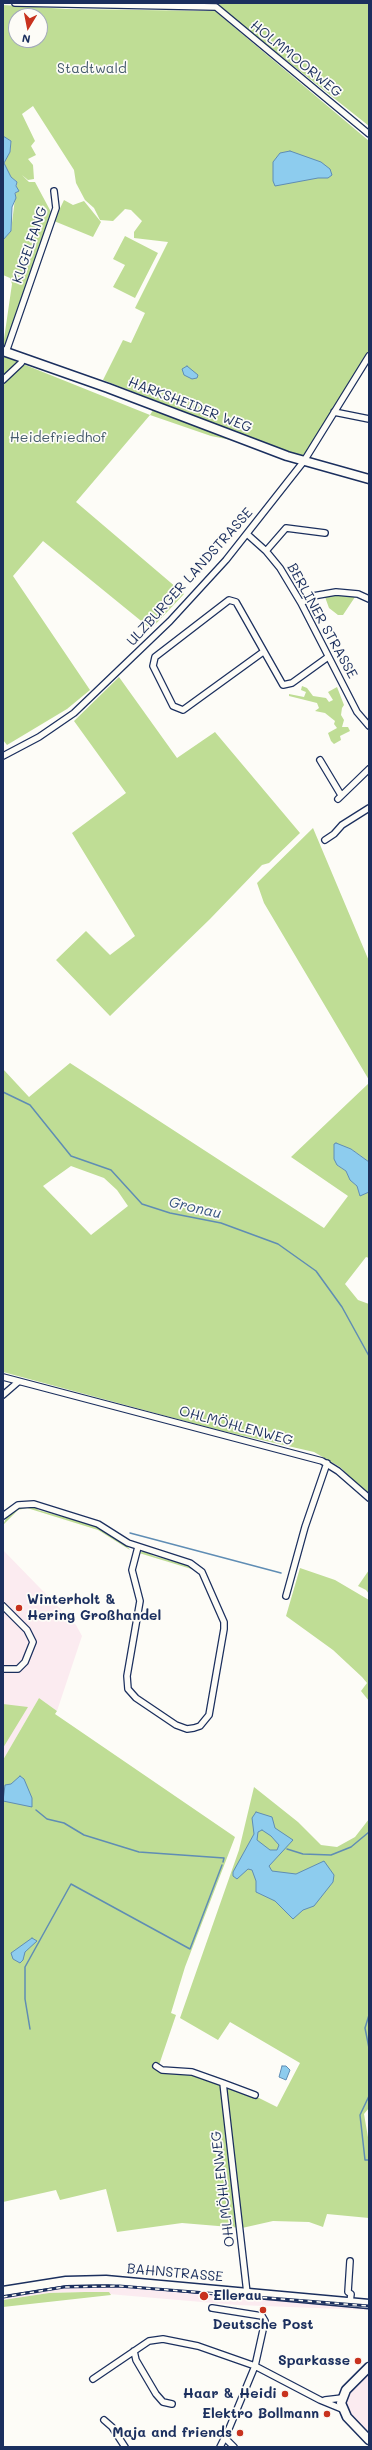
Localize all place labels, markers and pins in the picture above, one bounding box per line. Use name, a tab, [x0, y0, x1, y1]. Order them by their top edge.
place label: Winterholt & Hering Großhandel	[27, 1592, 161, 1624]
marker: Winterholt & Hering Großhandel	[14, 1603, 24, 1613]
place label: Ellerau	[213, 2288, 262, 2304]
marker: Ellerau	[198, 2290, 210, 2302]
marker: Deutsche Post	[258, 2305, 268, 2315]
place label: Deutsche Post	[213, 2317, 313, 2333]
place label: Sparkasse	[278, 2353, 350, 2369]
marker: Sparkasse	[353, 2356, 363, 2366]
place label: Haar & Heidi	[183, 2386, 277, 2402]
marker: Haar & Heidi	[280, 2389, 290, 2399]
place label: Elektro Bollmann	[202, 2406, 319, 2422]
marker: Elektro Bollmann	[322, 2409, 332, 2419]
place label: Maja and friends	[112, 2425, 232, 2441]
marker: Maja and friends	[235, 2428, 245, 2438]

